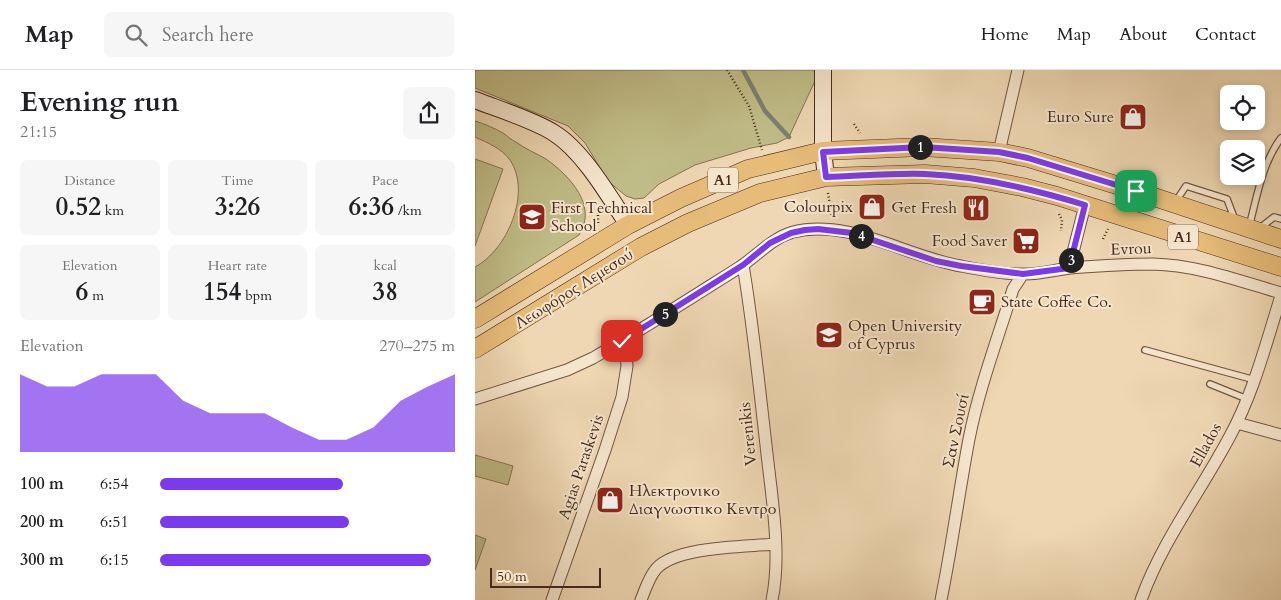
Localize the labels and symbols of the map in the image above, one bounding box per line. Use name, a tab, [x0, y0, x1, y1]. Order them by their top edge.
shop icon: Euro Sure	[1118, 102, 1148, 132]
place label: Euro Sure	[1047, 106, 1114, 128]
pin: 1	[907, 134, 933, 160]
road number: A1	[708, 168, 738, 192]
pin	[1115, 170, 1157, 212]
shop icon: Colourpix	[857, 192, 887, 222]
restaurant icon: Get Fresh	[961, 193, 991, 223]
place label: Colourpix	[784, 196, 853, 218]
place label: First Technical School	[551, 197, 652, 237]
place label: Get Fresh	[891, 197, 957, 219]
school or university icon: First Technical School	[517, 202, 547, 232]
pin: 4	[849, 224, 873, 248]
road number: A1	[1168, 224, 1198, 250]
supermarket icon: Food Saver	[1011, 226, 1041, 256]
place label: Food Saver	[932, 230, 1007, 252]
street label: Evrou	[1110, 237, 1152, 261]
street label: Λεωφόρος Λεμεσού	[510, 244, 638, 334]
pin: 3	[1059, 248, 1083, 272]
cafe icon: State Coffee Co.	[967, 287, 997, 317]
place label: State Coffee Co.	[1001, 291, 1112, 313]
pin: 5	[653, 302, 677, 326]
place label: Open University of Cyprus	[848, 315, 963, 355]
pin	[601, 320, 643, 362]
school or university icon: Open University of Cyprus	[814, 320, 844, 350]
street label: Σαν Σουσί	[937, 391, 975, 470]
street label: Verenikis	[734, 401, 762, 467]
street label: Agias Paraskevis	[553, 412, 609, 522]
street label: Ellados	[1185, 419, 1227, 471]
place label: Ηλεκτρονικο Διαγνωστικο Κεντρο	[629, 480, 777, 520]
shop icon: Ηλεκτρονικο Διαγνωστικο Κεντρο	[595, 485, 625, 515]
scale bar	[490, 565, 601, 588]

